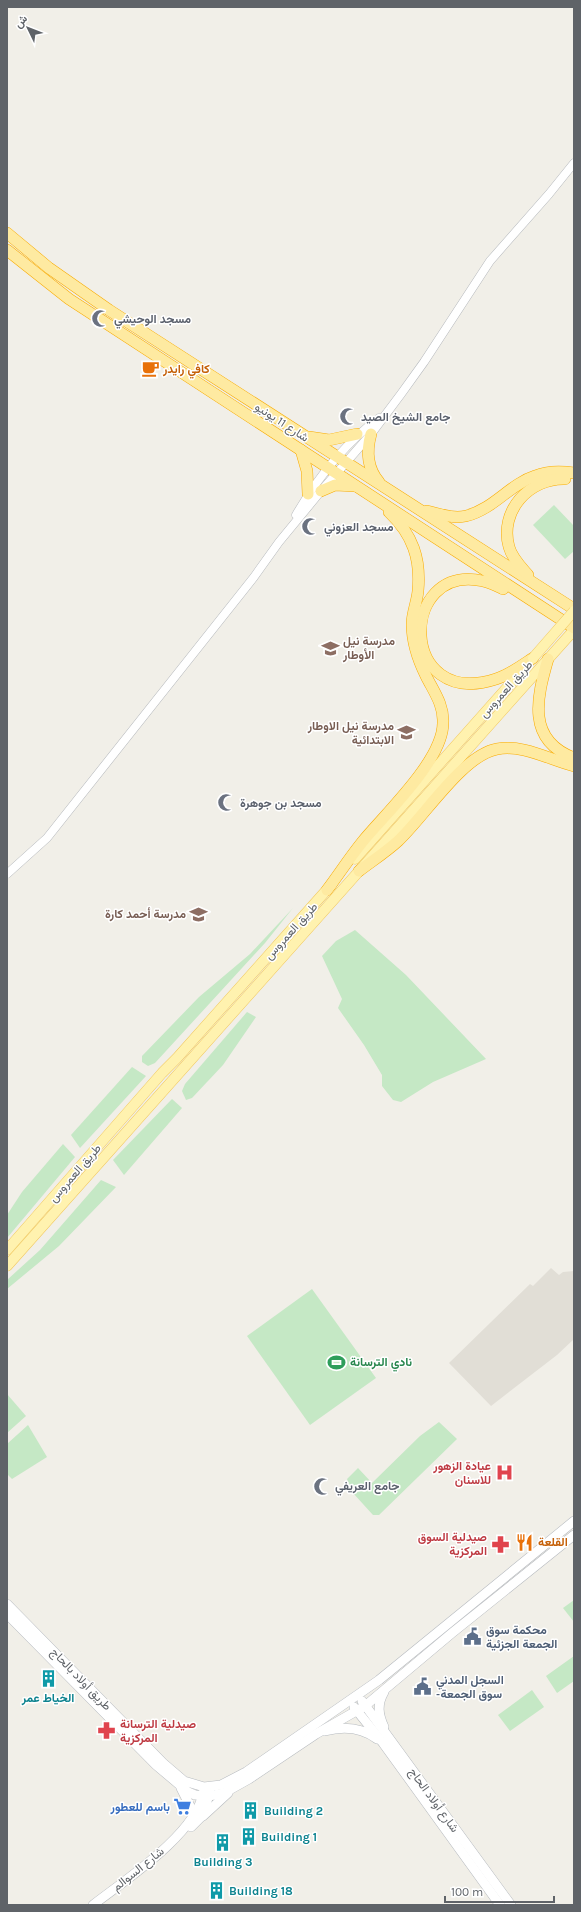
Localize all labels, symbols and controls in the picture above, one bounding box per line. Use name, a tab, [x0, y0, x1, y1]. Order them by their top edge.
north arrow	[8, 8, 48, 48]
text: ش	[12, 12, 30, 31]
mosque icon: مسجد الوحيشي	[91, 309, 111, 329]
place label: مسجد الوحيشي	[114, 312, 192, 329]
cafe icon: كافي رايدر	[140, 359, 160, 379]
place label: كافي رايدر	[162, 362, 210, 379]
street label: شارع 11 يونيو	[251, 399, 312, 446]
mosque icon: جامع الشيخ الصيد	[338, 407, 358, 427]
place label: جامع الشيخ الصيد	[361, 410, 451, 425]
mosque icon: مسجد العزوني	[301, 517, 321, 537]
place label: مسجد العزوني	[324, 520, 394, 537]
place label: مدرسة نيل الأوطار	[342, 634, 395, 663]
school or university icon: مدرسة نيل الأوطار	[320, 638, 340, 658]
street label: طريق العمروس	[477, 657, 536, 721]
place label: مدرسة نيل الاوطار الابتدائية	[307, 719, 394, 747]
school or university icon: مدرسة نيل الاوطار الابتدائية	[397, 723, 417, 743]
mosque icon: مسجد بن جوهرة	[217, 793, 237, 813]
place label: مسجد بن جوهرة	[240, 796, 322, 811]
street label: طريق العمروس	[262, 899, 321, 963]
school or university icon: مدرسة أحمد كارة	[189, 904, 209, 924]
place label: مدرسة أحمد كارة	[105, 907, 186, 922]
street label: طريق العمروس	[46, 1141, 105, 1206]
sports icon: نادي الترسانة	[327, 1352, 347, 1372]
place label: نادي الترسانة	[350, 1355, 413, 1372]
place label: عيادة الزهور للاسنان	[432, 1459, 491, 1487]
hospital icon: عيادة الزهور للاسنان	[494, 1463, 514, 1483]
mosque icon: جامع العريفي	[312, 1476, 332, 1496]
place label: جامع العريفي	[335, 1479, 399, 1496]
place label: صيدلية السوق المركزية	[418, 1530, 487, 1559]
restaurant icon: القلعة	[515, 1532, 535, 1552]
pharmacy icon: صيدلية السوق المركزية	[490, 1534, 510, 1554]
place label: القلعة	[538, 1535, 568, 1549]
place label: محكمة سوق الجمعة الجزئية	[486, 1623, 557, 1652]
public building icon: محكمة سوق الجمعة الجزئية	[463, 1627, 483, 1647]
street label: طريق أولاد بالحاج	[46, 1645, 114, 1715]
building icon: الخياط عمر	[38, 1669, 58, 1689]
place label: السجل المدني -سوق الجمعة	[436, 1673, 504, 1702]
public building icon: السجل المدني -سوق الجمعة	[413, 1677, 433, 1697]
place label: الخياط عمر	[21, 1691, 74, 1706]
place label: صيدلية الترسانة المركزية	[120, 1717, 196, 1746]
pharmacy icon: صيدلية الترسانة المركزية	[97, 1721, 117, 1741]
street label: شارع أولاد الحاج	[404, 1765, 462, 1836]
supermarket icon: باسم للعطور	[173, 1797, 193, 1817]
place label: باسم للعطور	[110, 1800, 170, 1815]
building icon: Building 2	[241, 1801, 261, 1821]
place label: Building 2	[264, 1804, 323, 1818]
building icon: Building 1	[238, 1827, 258, 1847]
place label: Building 1	[261, 1830, 317, 1844]
building icon: Building 3	[213, 1833, 233, 1853]
street label: شارع السوالم	[109, 1844, 168, 1896]
place label: Building 3	[193, 1855, 253, 1869]
scale bar	[445, 1878, 554, 1904]
building icon: Building 18	[206, 1881, 226, 1901]
place label: Building 18	[229, 1884, 293, 1898]
text: 100 m	[451, 1885, 483, 1899]

